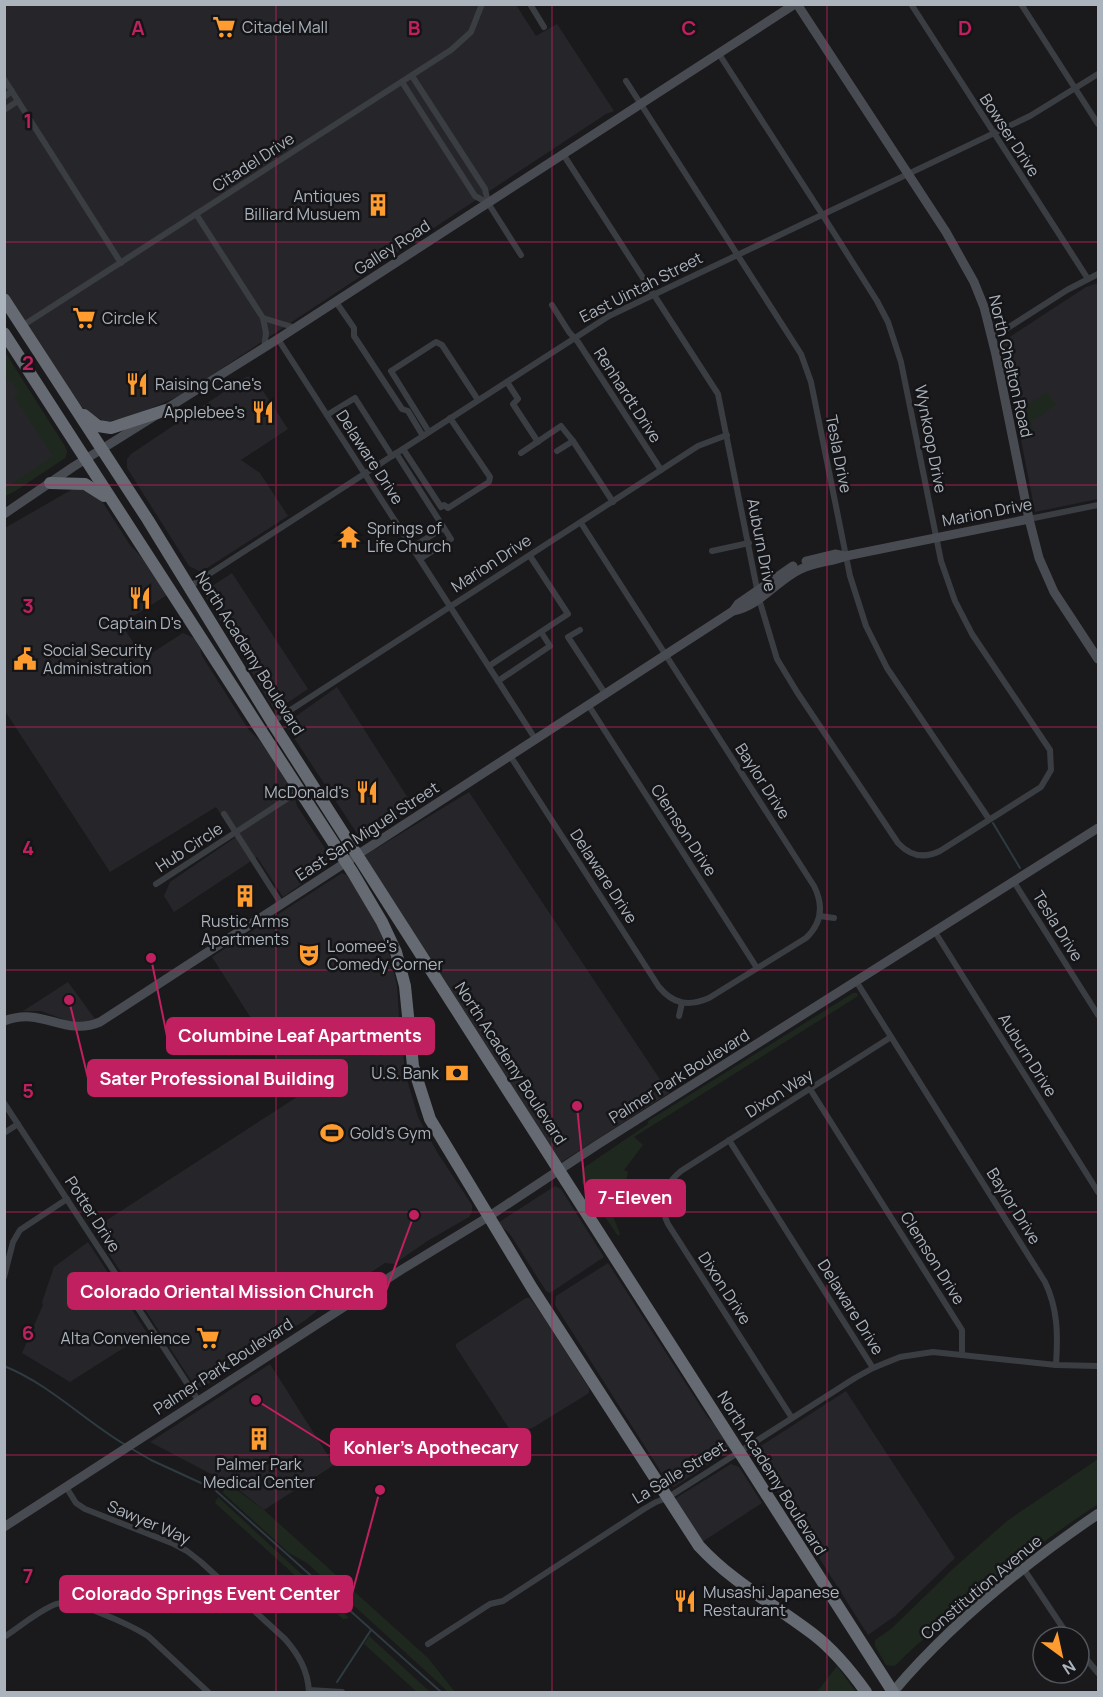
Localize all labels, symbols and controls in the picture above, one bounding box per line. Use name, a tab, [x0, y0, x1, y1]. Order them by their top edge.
text: A	[131, 14, 145, 41]
supermarket icon: Citadel Mall	[211, 14, 237, 40]
text: B	[408, 14, 421, 41]
text: C	[682, 14, 696, 41]
text: D	[958, 14, 972, 41]
place label: Citadel Mall	[242, 16, 328, 38]
street label: Bowser Drive	[975, 89, 1045, 181]
text: 1	[24, 107, 32, 134]
street label: Citadel Drive	[208, 127, 298, 197]
place label: Antiques Billiard Musuem	[245, 185, 360, 225]
building icon: Antiques Billiard Musuem	[365, 192, 391, 218]
street label: Galley Road	[350, 214, 434, 280]
street label: East Uintah Street	[576, 246, 706, 328]
street label: North Chelton Road	[984, 293, 1038, 439]
supermarket icon: Circle K	[71, 305, 97, 331]
place label: Circle K	[102, 307, 158, 329]
street label: Renhardt Drive	[589, 343, 667, 447]
text: 2	[22, 349, 34, 376]
restaurant icon: Raising Cane's	[124, 371, 150, 397]
place label: Raising Cane's	[155, 373, 262, 395]
street label: Wynkoop Drive	[910, 383, 952, 495]
restaurant icon: Applebee's	[250, 399, 276, 425]
place label: Applebee's	[164, 401, 245, 423]
street label: Delaware Drive	[331, 405, 409, 509]
street label: Tesla Drive	[821, 413, 857, 495]
street label: Marion Drive	[940, 492, 1034, 532]
street label: Auburn Drive	[742, 497, 782, 593]
place label: Springs of Life Church	[367, 517, 451, 557]
temple icon: Springs of Life Church	[336, 524, 362, 550]
street label: Marion Drive	[447, 529, 535, 597]
street label: North Academy Boulevard	[190, 567, 310, 739]
restaurant icon: Captain D's	[127, 585, 153, 611]
text: 3	[22, 592, 34, 619]
place label: Captain D's	[99, 612, 181, 634]
place label: Social Security Administration	[43, 639, 153, 679]
public building icon: Social Security Administration	[12, 646, 38, 672]
street label: Baylor Drive	[730, 739, 796, 823]
street label: East San Miguel Street	[291, 776, 443, 886]
restaurant icon: McDonald's	[354, 779, 380, 805]
street label: Clemson Drive	[646, 780, 722, 880]
place label: McDonald's	[264, 781, 349, 803]
street label: Hub Circle	[151, 817, 227, 877]
street label: Delaware Drive	[565, 824, 643, 928]
text: 4	[22, 834, 34, 861]
building icon: Rustic Arms Apartments	[232, 883, 258, 909]
street label: Tesla Drive	[1028, 887, 1088, 965]
place label: Rustic Arms Apartments	[201, 910, 289, 950]
place label: Loomee's Comedy Corner	[327, 935, 443, 975]
theatre icon: Loomee's Comedy Corner	[296, 942, 322, 968]
street label: North Academy Boulevard	[450, 977, 572, 1149]
street label: Auburn Drive	[994, 1009, 1062, 1101]
callout: Columbine Leaf Apartments	[167, 1018, 434, 1054]
text: Columbine Leaf Apartments	[178, 1023, 422, 1047]
street label: Palmer Park Boulevard	[604, 1024, 754, 1128]
callout: Sater Professional Building	[88, 1060, 347, 1096]
bank icon: U.S. Bank	[444, 1060, 470, 1086]
place label: U.S. Bank	[371, 1062, 440, 1084]
street label: Dixon Way	[741, 1063, 817, 1122]
text: Sater Professional Building	[99, 1066, 335, 1090]
text: 5	[22, 1077, 34, 1104]
sports icon: Gold's Gym	[319, 1120, 345, 1146]
place label: Gold's Gym	[350, 1122, 431, 1144]
street label: Baylor Drive	[982, 1164, 1046, 1248]
street label: Potter Drive	[60, 1172, 126, 1256]
callout: 7-Eleven	[586, 1180, 685, 1216]
text: 7-Eleven	[598, 1185, 672, 1209]
street label: Clemson Drive	[896, 1207, 970, 1309]
street label: Dixon Drive	[693, 1248, 757, 1328]
street label: Delaware Drive	[813, 1255, 889, 1359]
callout: Colorado Oriental Mission Church	[68, 1273, 386, 1309]
text: Colorado Oriental Mission Church	[80, 1279, 374, 1303]
street label: Palmer Park Boulevard	[149, 1313, 297, 1419]
text: 6	[22, 1319, 34, 1346]
supermarket icon: Alta Convenience	[195, 1325, 221, 1351]
place label: Alta Convenience	[61, 1327, 190, 1349]
street label: North Academy Boulevard	[712, 1387, 832, 1559]
building icon: Palmer Park Medical Center	[246, 1426, 272, 1452]
callout: Kohler's Apothecary	[331, 1429, 530, 1465]
text: Kohler's Apothecary	[343, 1435, 519, 1459]
street label: La Salle Street	[628, 1435, 730, 1509]
place label: Palmer Park Medical Center	[203, 1453, 315, 1493]
street label: Sawyer Way	[104, 1495, 194, 1550]
street label: Constitution Avenue	[916, 1530, 1046, 1644]
text: 7	[23, 1562, 33, 1589]
callout: Colorado Springs Event Center	[60, 1576, 352, 1612]
text: Colorado Springs Event Center	[72, 1581, 340, 1605]
place label: Musashi Japanese Restaurant	[703, 1581, 839, 1621]
restaurant icon: Musashi Japanese Restaurant	[672, 1588, 698, 1614]
north arrow	[1031, 1625, 1091, 1685]
text: N	[1058, 1655, 1080, 1680]

